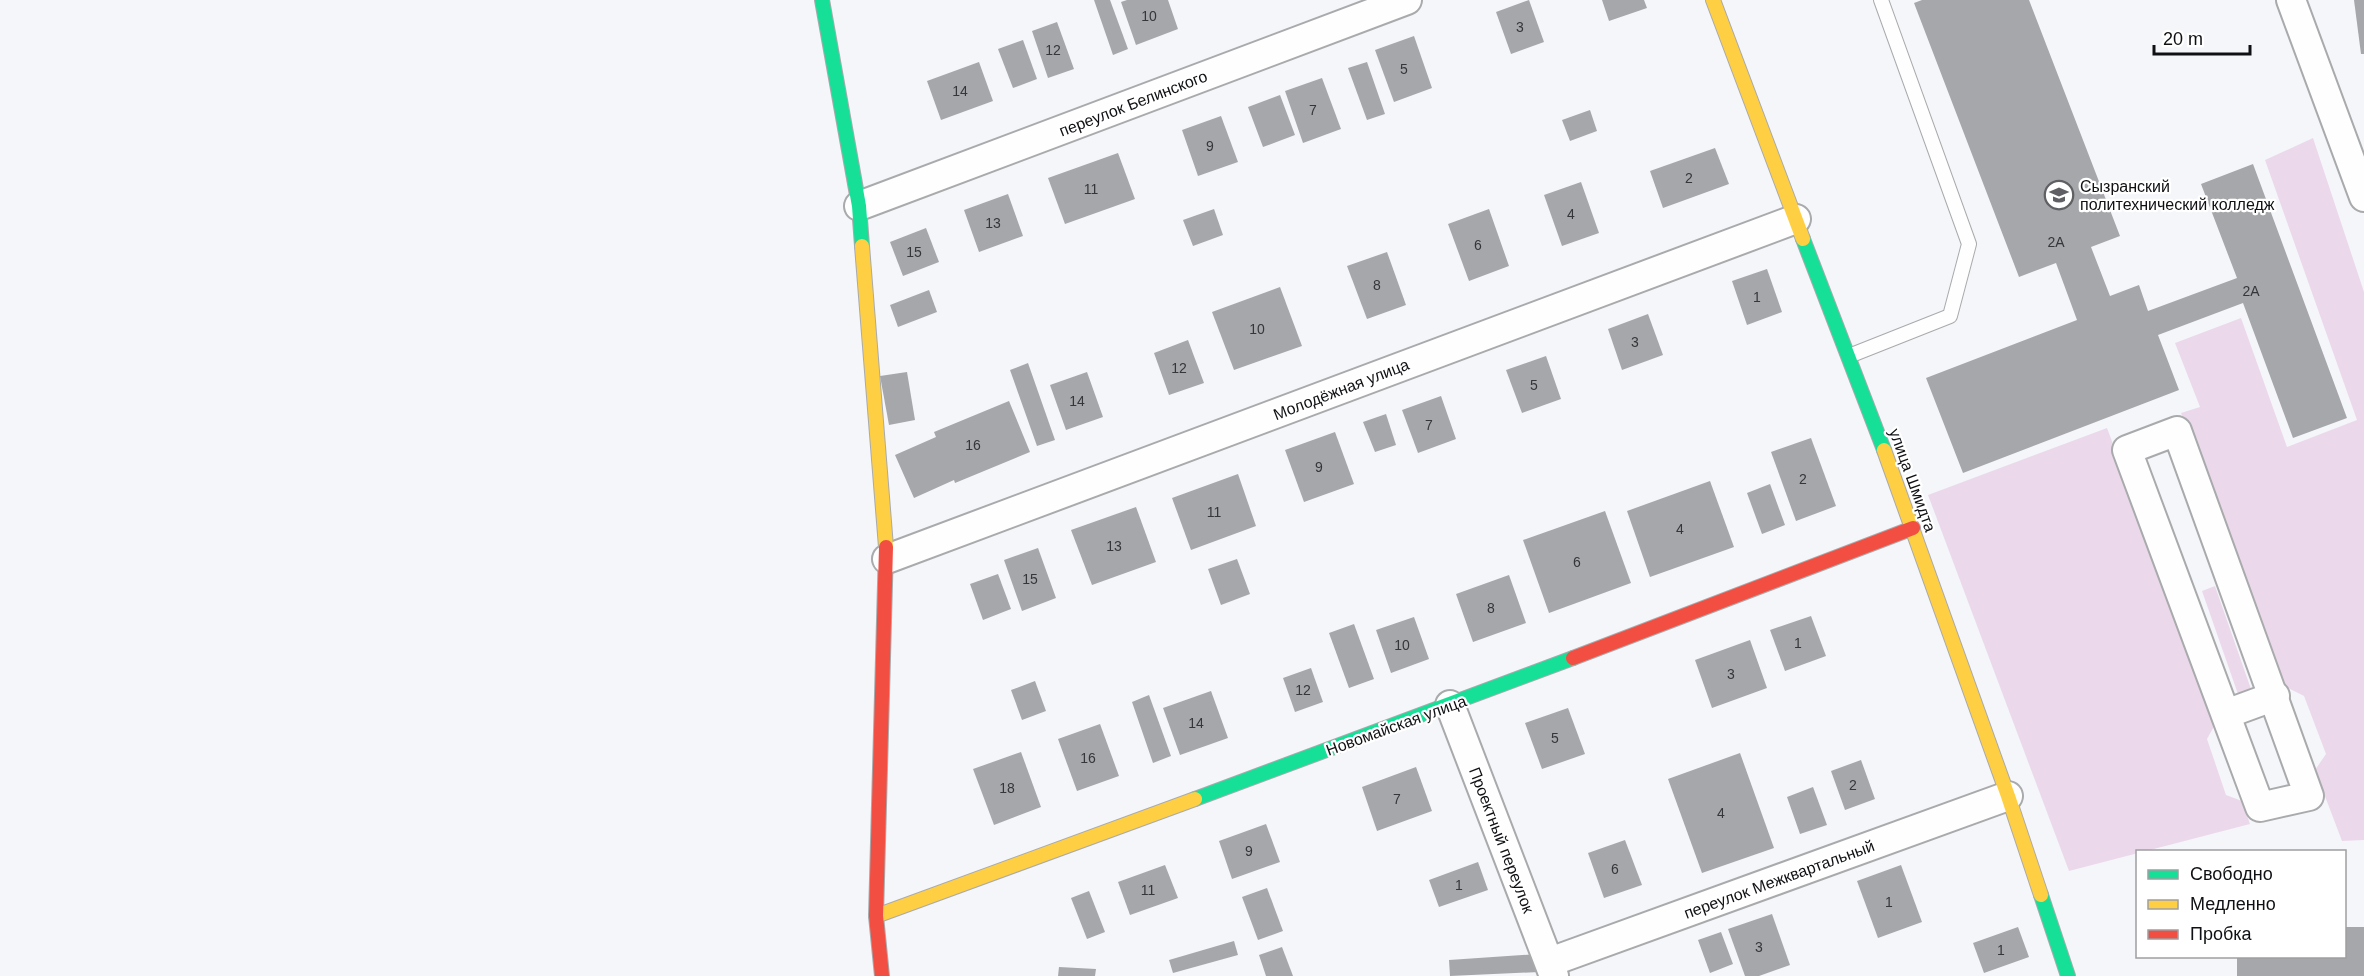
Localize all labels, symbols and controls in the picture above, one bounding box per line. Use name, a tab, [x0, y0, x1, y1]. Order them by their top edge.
house number: 10	[1141, 8, 1157, 24]
scale bar	[2154, 18, 2250, 56]
house number: 3	[1516, 19, 1524, 35]
text: 20 m	[2163, 29, 2203, 49]
house number: 12	[1045, 42, 1061, 58]
house number: 5	[1400, 61, 1408, 77]
street label: переулок Белинского	[1057, 67, 1210, 140]
house number: 14	[952, 83, 968, 99]
house number: 7	[1309, 102, 1317, 118]
house number: 9	[1206, 138, 1214, 154]
house number: 2	[1685, 170, 1693, 186]
place label: Сызранский политехнический колледж	[2080, 178, 2275, 213]
school or university icon: Сызранский политехнический колледж	[2043, 179, 2075, 211]
house number: 11	[1084, 181, 1098, 197]
house number: 4	[1567, 206, 1575, 222]
house number: 13	[985, 215, 1001, 231]
house number: 2А	[2047, 234, 2065, 250]
house number: 6	[1474, 237, 1482, 253]
house number: 15	[906, 244, 922, 260]
house number: 8	[1373, 277, 1381, 293]
house number: 2А	[2242, 283, 2260, 299]
house number: 1	[1753, 289, 1761, 305]
house number: 10	[1249, 321, 1265, 337]
house number: 3	[1631, 334, 1639, 350]
street label: Молодёжная улица	[1271, 356, 1411, 423]
house number: 12	[1171, 360, 1187, 376]
house number: 5	[1530, 377, 1538, 393]
house number: 14	[1069, 393, 1085, 409]
house number: 7	[1425, 417, 1433, 433]
street label: улица Шмидта	[1886, 426, 1939, 534]
house number: 16	[965, 437, 981, 453]
house number: 9	[1315, 459, 1323, 475]
house number: 2	[1799, 471, 1807, 487]
house number: 11	[1207, 504, 1221, 520]
house number: 4	[1676, 521, 1684, 537]
house number: 13	[1106, 538, 1122, 554]
house number: 6	[1573, 554, 1581, 570]
house number: 15	[1022, 571, 1038, 587]
house number: 8	[1487, 600, 1495, 616]
house number: 1	[1794, 635, 1802, 651]
house number: 10	[1394, 637, 1410, 653]
house number: 3	[1727, 666, 1735, 682]
house number: 12	[1295, 682, 1311, 698]
street label: Новомайская улица	[1324, 692, 1469, 759]
house number: 14	[1188, 715, 1204, 731]
house number: 5	[1551, 730, 1559, 746]
house number: 16	[1080, 750, 1096, 766]
street label: Проектный переулок	[1466, 765, 1538, 916]
house number: 2	[1849, 777, 1857, 793]
house number: 18	[999, 780, 1015, 796]
house number: 7	[1393, 791, 1401, 807]
house number: 4	[1717, 805, 1725, 821]
street label: переулок Межквартальный	[1682, 837, 1877, 922]
house number: 9	[1245, 843, 1253, 859]
legend	[2136, 850, 2346, 958]
house number: 6	[1611, 861, 1619, 877]
text: Свободно	[2190, 864, 2273, 884]
house number: 1	[1455, 877, 1463, 893]
house number: 11	[1141, 882, 1155, 898]
house number: 1	[1885, 894, 1893, 910]
text: Медленно	[2190, 894, 2276, 914]
text: Пробка	[2190, 924, 2253, 944]
house number: 3	[1755, 939, 1763, 955]
house number: 1	[1997, 942, 2005, 958]

